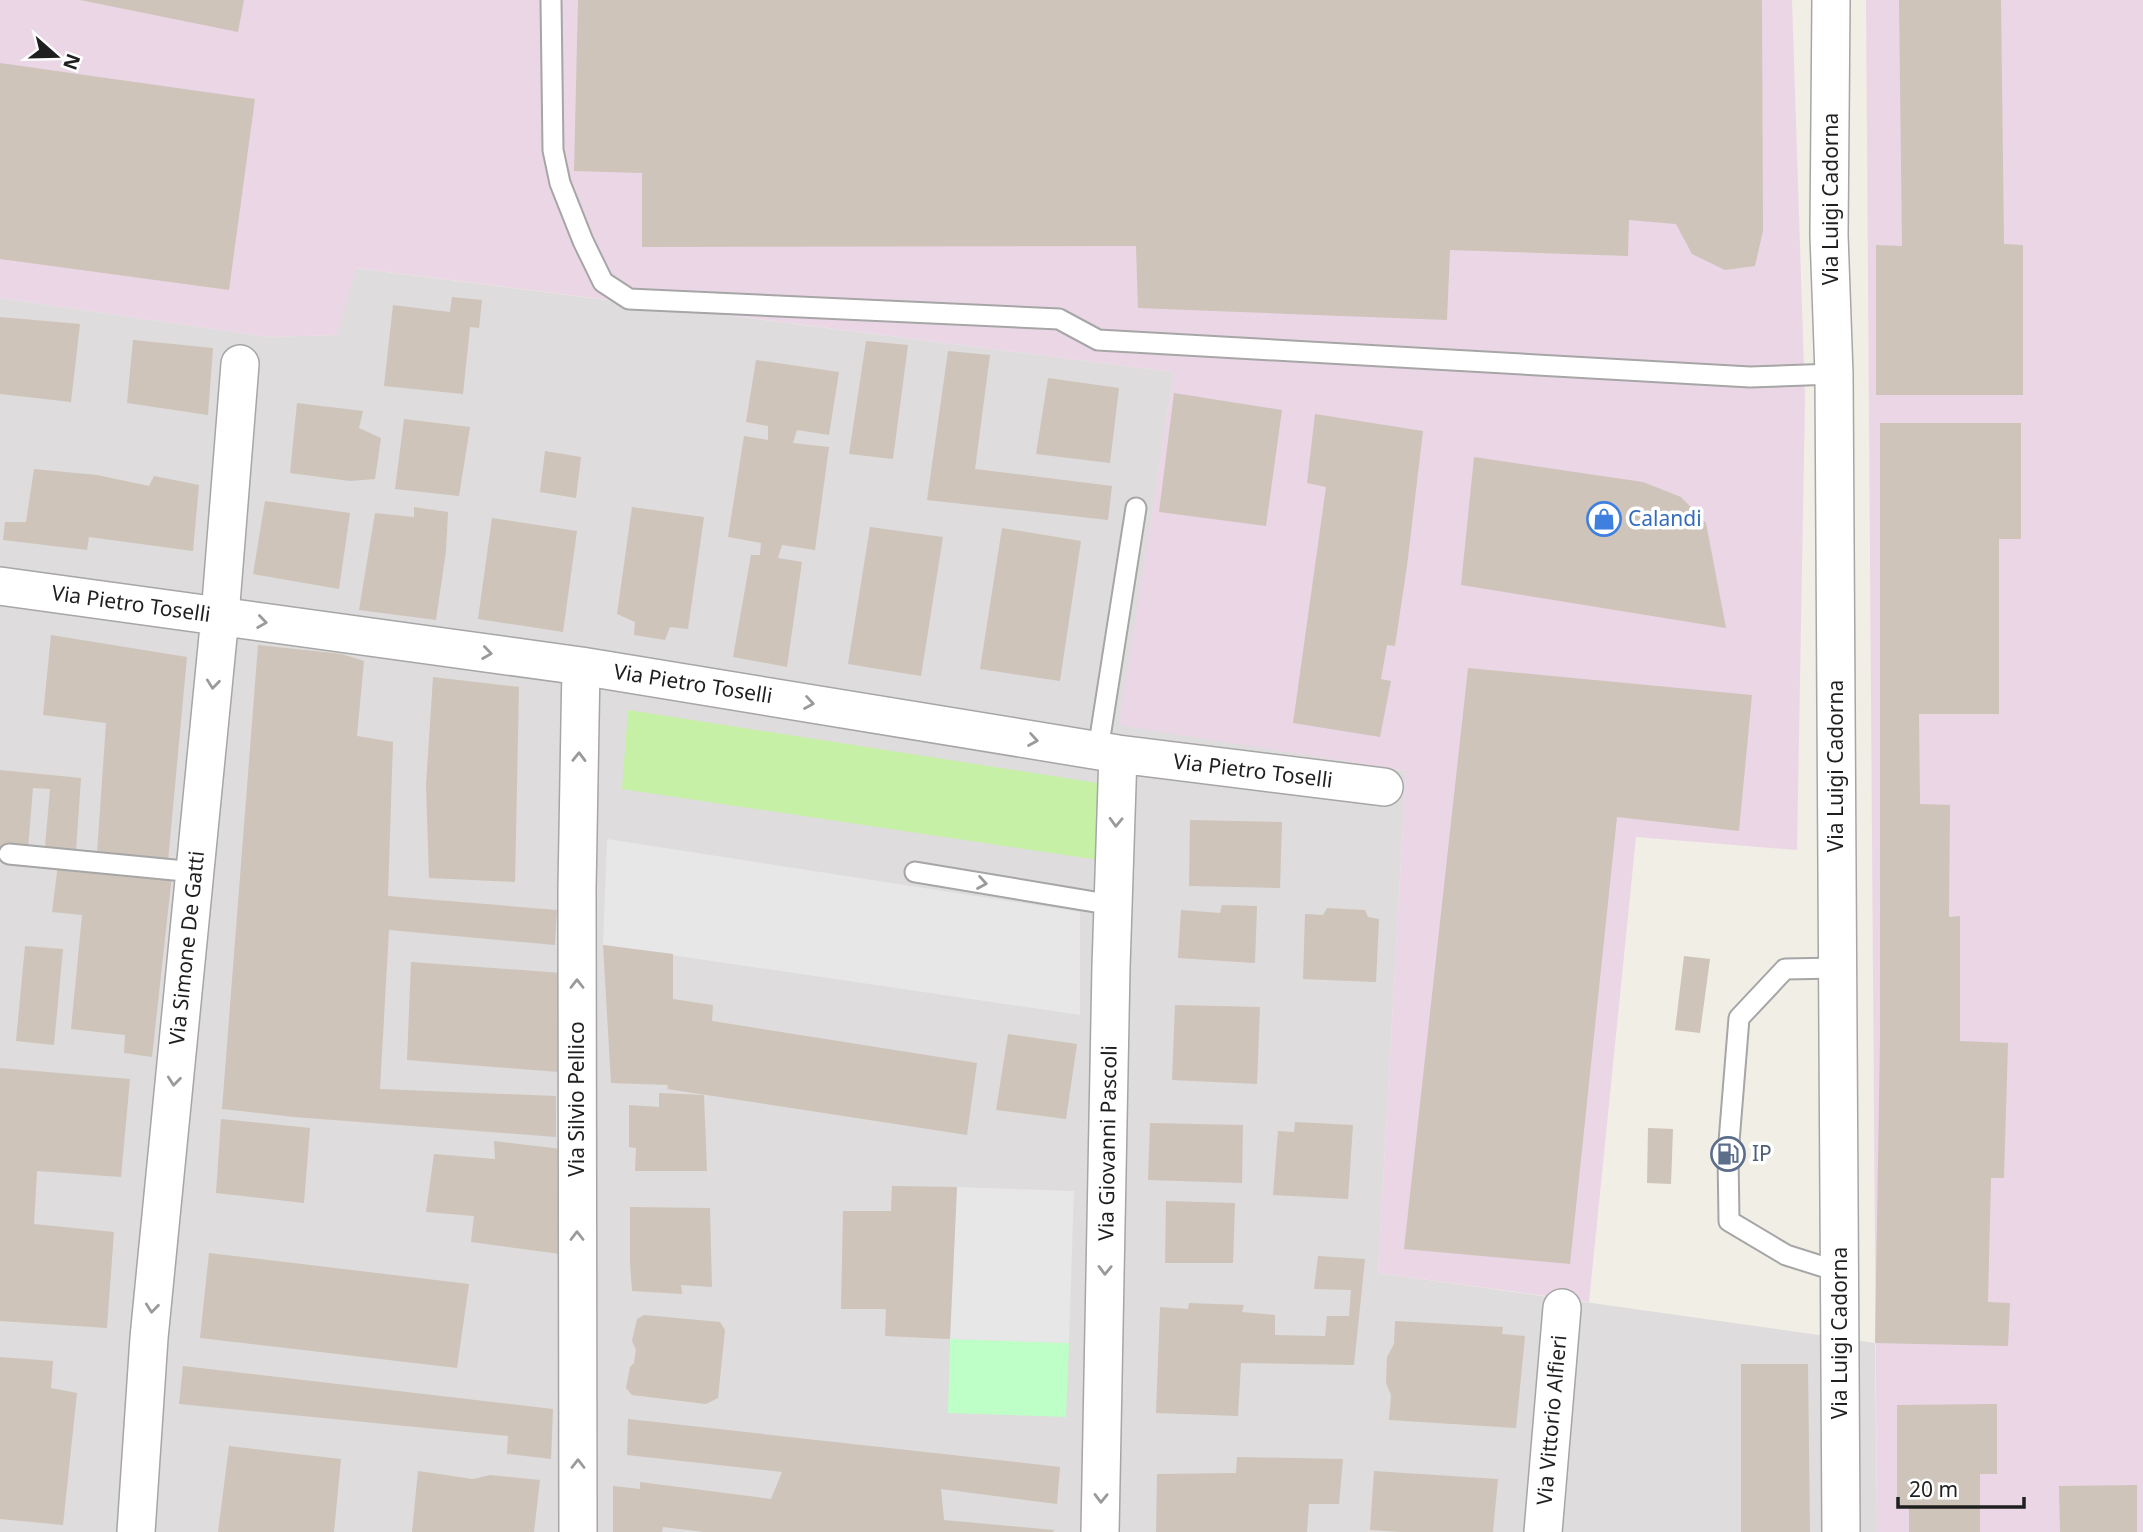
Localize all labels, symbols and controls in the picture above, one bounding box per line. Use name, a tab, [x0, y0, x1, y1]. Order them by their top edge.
north arrow	[21, 21, 91, 91]
text: N	[57, 50, 87, 74]
street label: Via Luigi Cadorna	[1816, 113, 1844, 285]
shop icon: Calandi	[1585, 500, 1623, 538]
place label: Calandi	[1628, 504, 1702, 532]
street label: Via Pietro Toselli	[50, 578, 212, 628]
one-way arrow	[256, 614, 268, 629]
one-way arrow	[481, 645, 493, 660]
street label: Via Pietro Toselli	[612, 657, 775, 709]
one-way arrow	[206, 678, 221, 690]
street label: Via Luigi Cadorna	[1821, 680, 1849, 852]
one-way arrow	[803, 695, 815, 710]
one-way arrow	[1027, 732, 1039, 747]
street label: Via Pietro Toselli	[1172, 746, 1334, 794]
one-way arrow	[571, 751, 587, 762]
one-way arrow	[1108, 817, 1123, 828]
street label: Via Simone De Gatti	[162, 849, 210, 1046]
one-way arrow	[976, 875, 988, 890]
one-way arrow	[569, 979, 585, 989]
street label: Via Silvio Pellico	[562, 1021, 590, 1177]
street label: Via Giovanni Pascoli	[1091, 1045, 1123, 1241]
one-way arrow	[167, 1076, 182, 1087]
fuel station icon: IP	[1709, 1135, 1747, 1173]
place label: IP	[1752, 1139, 1772, 1167]
one-way arrow	[569, 1231, 585, 1241]
street label: Via Luigi Cadorna	[1825, 1247, 1853, 1419]
one-way arrow	[1097, 1265, 1113, 1276]
one-way arrow	[145, 1302, 160, 1313]
street label: Via Vittorio Alfieri	[1530, 1334, 1572, 1506]
one-way arrow	[570, 1458, 586, 1469]
scale bar	[1898, 1466, 2024, 1510]
text: 20 m	[1909, 1475, 1958, 1503]
one-way arrow	[1093, 1493, 1109, 1503]

